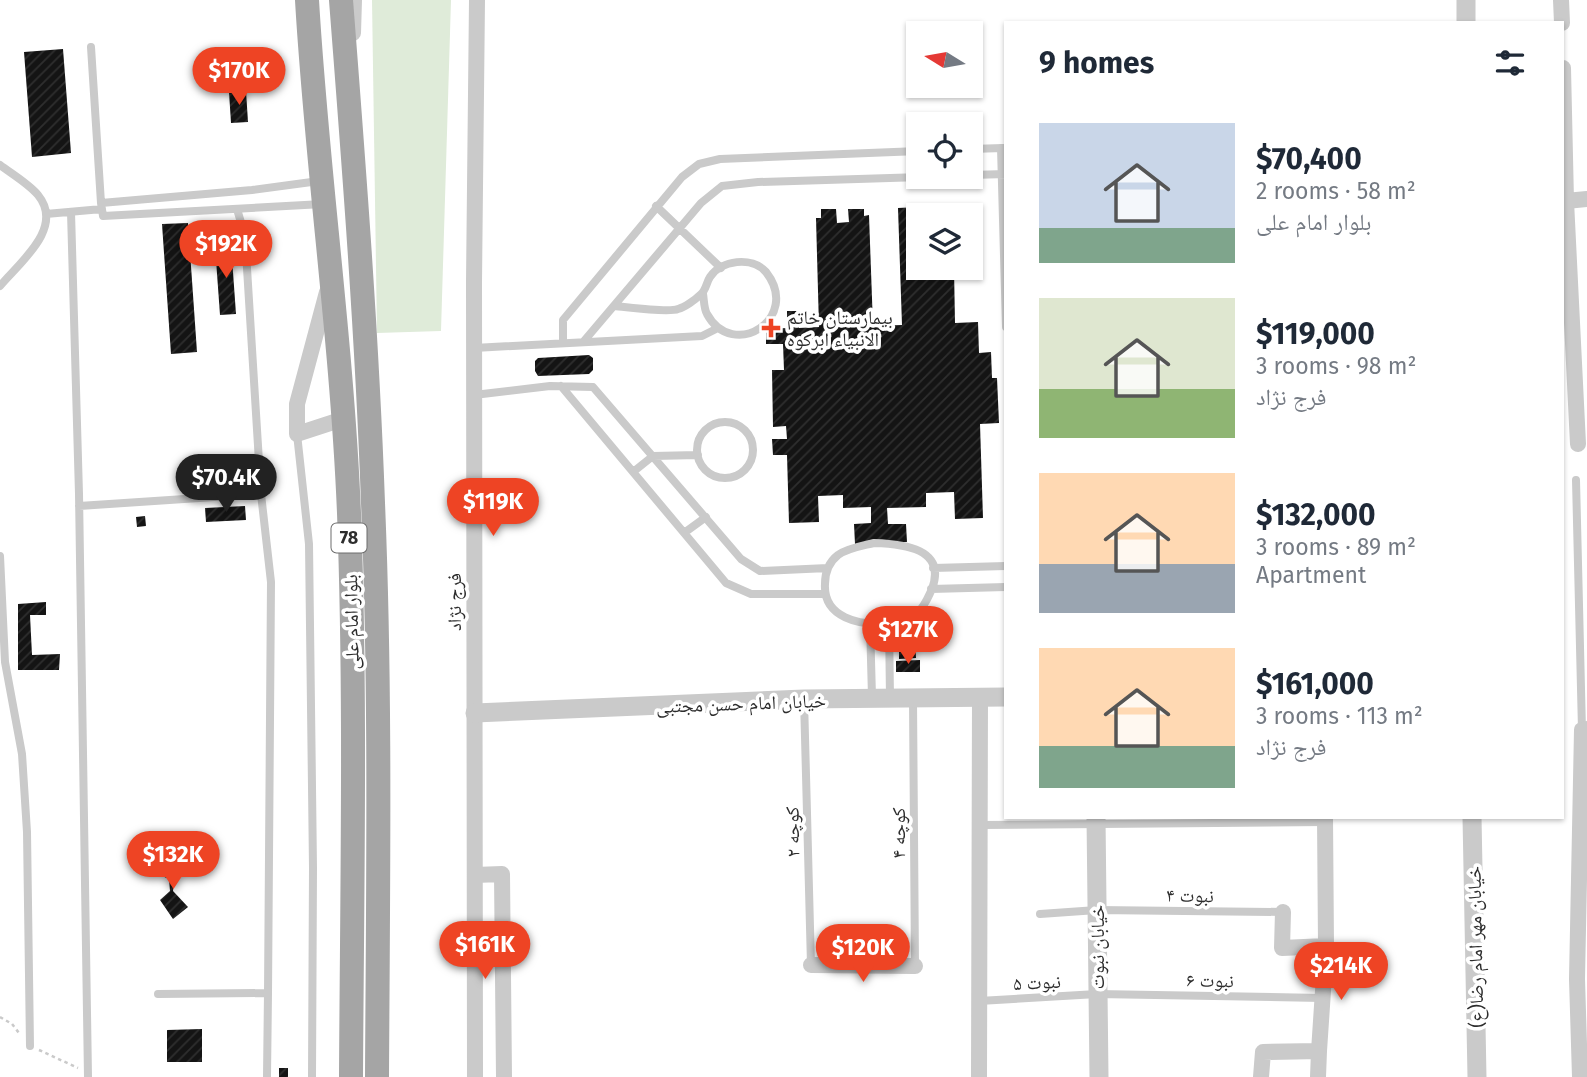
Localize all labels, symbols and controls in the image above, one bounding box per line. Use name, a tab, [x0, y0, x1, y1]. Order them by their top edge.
north arrow	[906, 21, 984, 98]
map controls	[906, 21, 983, 280]
icon: filters	[1491, 44, 1529, 82]
text: 9 homes	[1039, 45, 1154, 81]
pin: $170K	[190, 48, 288, 107]
text: $170K	[209, 56, 270, 84]
button: locate	[906, 112, 983, 189]
text: $70,400	[1256, 141, 1362, 177]
icon: home	[1095, 151, 1179, 235]
text: 2 rooms · 58 m²	[1256, 177, 1416, 205]
button: layers	[906, 203, 983, 280]
text: بلوار امام علی	[1256, 208, 1371, 236]
pin: $192K	[177, 220, 275, 280]
text: $192K	[195, 229, 257, 257]
place label: بیمارستان خاتم الانبیاء ابرکوه	[787, 306, 893, 351]
text: $119,000	[1256, 316, 1375, 352]
marker: بیمارستان خاتم الانبیاء ابرکوه	[761, 318, 781, 338]
icon: home	[1095, 326, 1179, 410]
text: 3 rooms · 98 m²	[1256, 352, 1416, 380]
text: فرج نژاد	[1256, 383, 1326, 411]
pin: $70.4K	[169, 454, 283, 514]
text: $70.4K	[192, 463, 260, 491]
pin: $119K	[444, 478, 542, 538]
text: $119K	[463, 487, 523, 515]
text: $132,000	[1256, 497, 1376, 533]
icon: home	[1095, 501, 1179, 585]
road number: 78	[332, 524, 366, 552]
text: 3 rooms · 89 m²	[1256, 533, 1416, 561]
text: Apartment	[1256, 561, 1366, 589]
street label: فرج نژاد	[443, 573, 466, 631]
street label: بلوار امام علی	[339, 574, 366, 670]
pin: $127K	[859, 606, 957, 666]
text: $127K	[878, 615, 938, 643]
text: $161,000	[1256, 666, 1374, 702]
icon: home	[1095, 676, 1179, 760]
street label: خیابان امام حسن مجتبی	[656, 689, 826, 720]
text: 3 rooms · 113 m²	[1256, 702, 1423, 730]
text: فرج نژاد	[1256, 733, 1326, 761]
street label: کوچه ۲	[781, 806, 804, 858]
street label: کوچه ۴	[887, 807, 910, 859]
pin: $132K	[124, 832, 222, 891]
text: $132K	[143, 840, 203, 868]
street label: خیابان مهر امام رضا(ع)	[1463, 866, 1490, 1028]
street label: نبوت ۴	[1166, 884, 1214, 907]
street label: خیابان نبوت	[1086, 905, 1109, 989]
pin: $161K	[436, 922, 534, 981]
pin: $120K	[814, 925, 912, 984]
text: $161K	[455, 930, 515, 958]
text: $120K	[832, 933, 894, 961]
pin: $214K	[1292, 942, 1390, 1002]
text: $214K	[1310, 951, 1372, 979]
street label: نبوت ۶	[1186, 969, 1234, 992]
street label: نبوت ۵	[1013, 970, 1062, 995]

